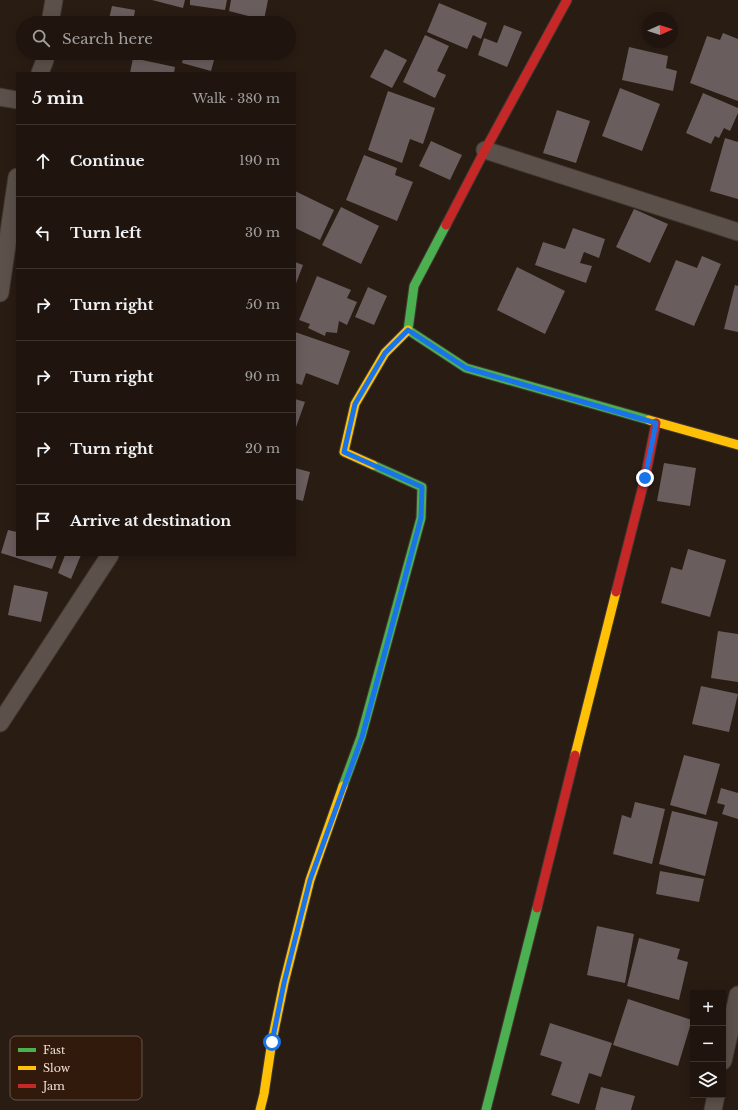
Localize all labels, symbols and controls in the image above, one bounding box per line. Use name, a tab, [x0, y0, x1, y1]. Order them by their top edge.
north arrow	[642, 12, 678, 48]
search box	[16, 16, 296, 60]
icon: search	[30, 27, 52, 49]
text: Search here	[62, 29, 153, 48]
text: 5 min	[32, 88, 84, 109]
text: Walk · 380 m	[193, 90, 280, 107]
icon: ahead	[32, 150, 54, 172]
text: Continue	[70, 151, 145, 170]
text: 190 m	[239, 152, 280, 169]
icon: left	[32, 222, 54, 244]
text: Turn left	[70, 223, 141, 242]
text: 30 m	[245, 224, 280, 241]
icon: right	[32, 294, 54, 316]
text: Turn right	[70, 295, 153, 314]
text: 50 m	[246, 296, 280, 313]
icon: right	[32, 366, 54, 388]
text: Turn right	[70, 367, 153, 386]
text: 90 m	[245, 368, 280, 385]
icon: right	[32, 438, 54, 460]
text: Turn right	[70, 439, 153, 458]
text: 20 m	[245, 440, 280, 457]
route end	[636, 469, 654, 487]
icon: arrive	[32, 510, 54, 532]
text: Arrive at destination	[70, 511, 231, 530]
map controls	[690, 990, 726, 1098]
button: +	[690, 990, 726, 1026]
button: −	[690, 1026, 726, 1062]
route start	[263, 1033, 281, 1051]
legend	[10, 1036, 142, 1100]
text: Fast	[43, 1043, 66, 1057]
text: Slow	[43, 1061, 71, 1075]
button: layers	[690, 1062, 726, 1098]
text: Jam	[41, 1079, 65, 1093]

